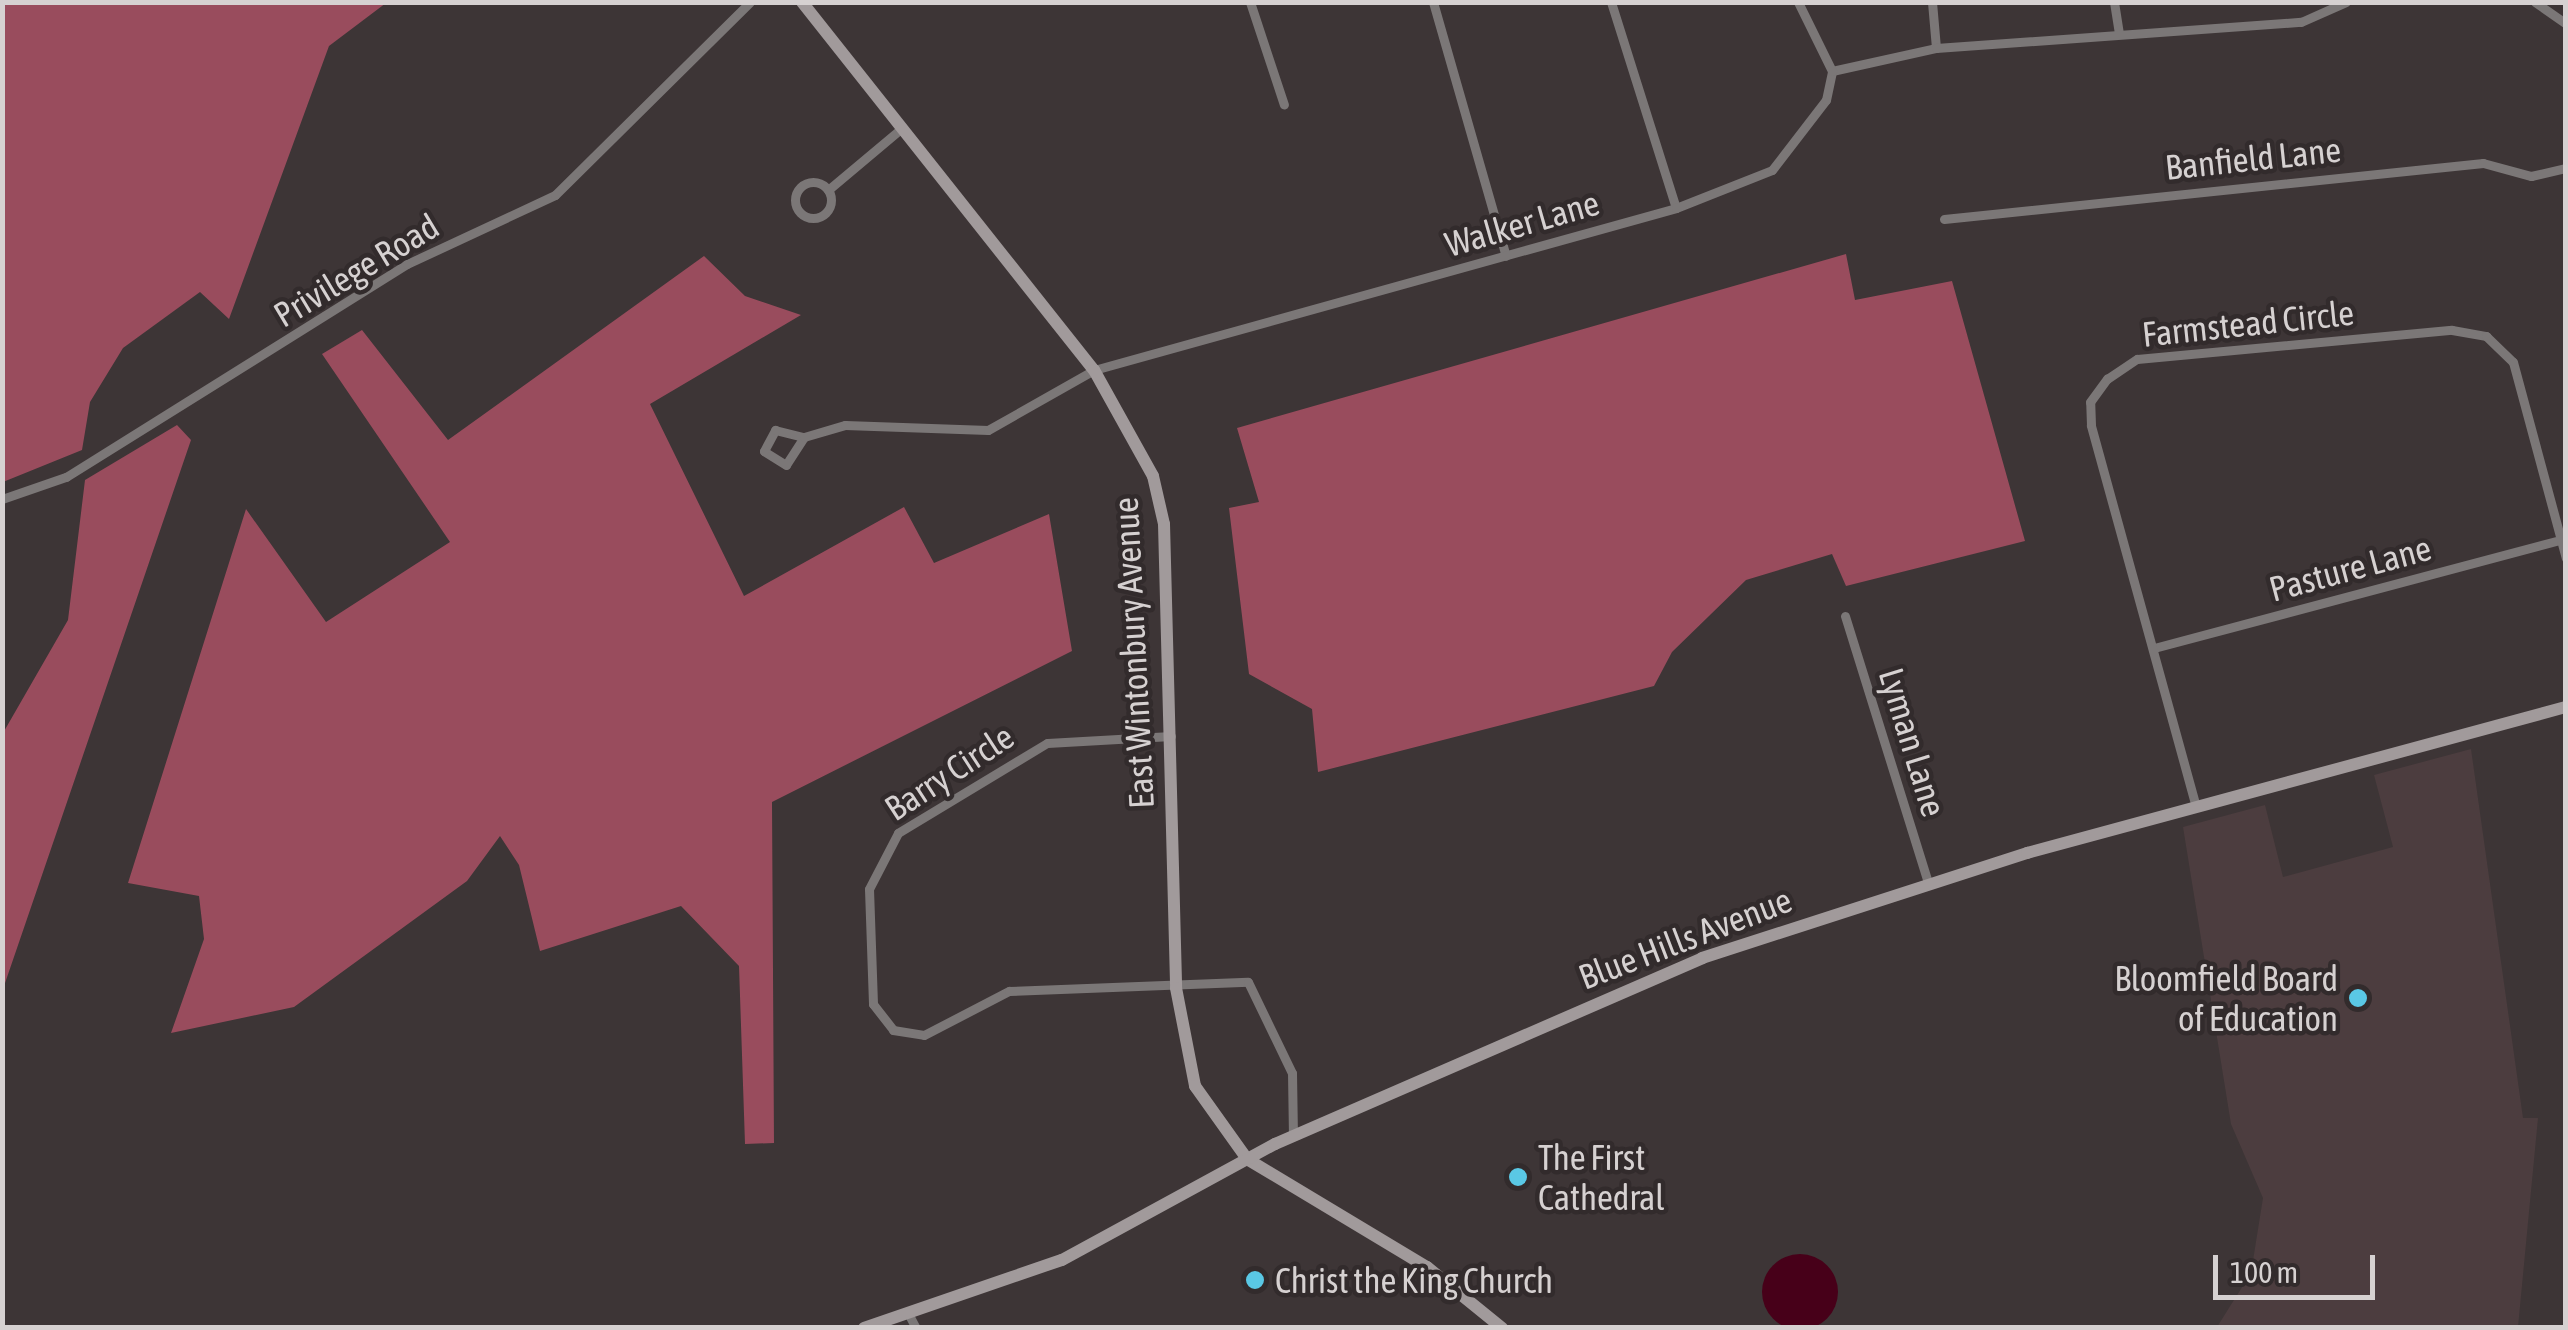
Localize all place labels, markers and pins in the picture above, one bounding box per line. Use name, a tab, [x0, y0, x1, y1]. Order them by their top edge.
place label: Bloomfield Board of Education	[2114, 957, 2338, 1039]
marker: Bloomfield Board of Education	[2347, 987, 2369, 1009]
place label: The First Cathedral	[1538, 1136, 1665, 1218]
marker: The First Cathedral	[1507, 1166, 1529, 1188]
place label: Christ the King Church	[1275, 1259, 1553, 1301]
marker: Christ the King Church	[1244, 1269, 1266, 1291]

